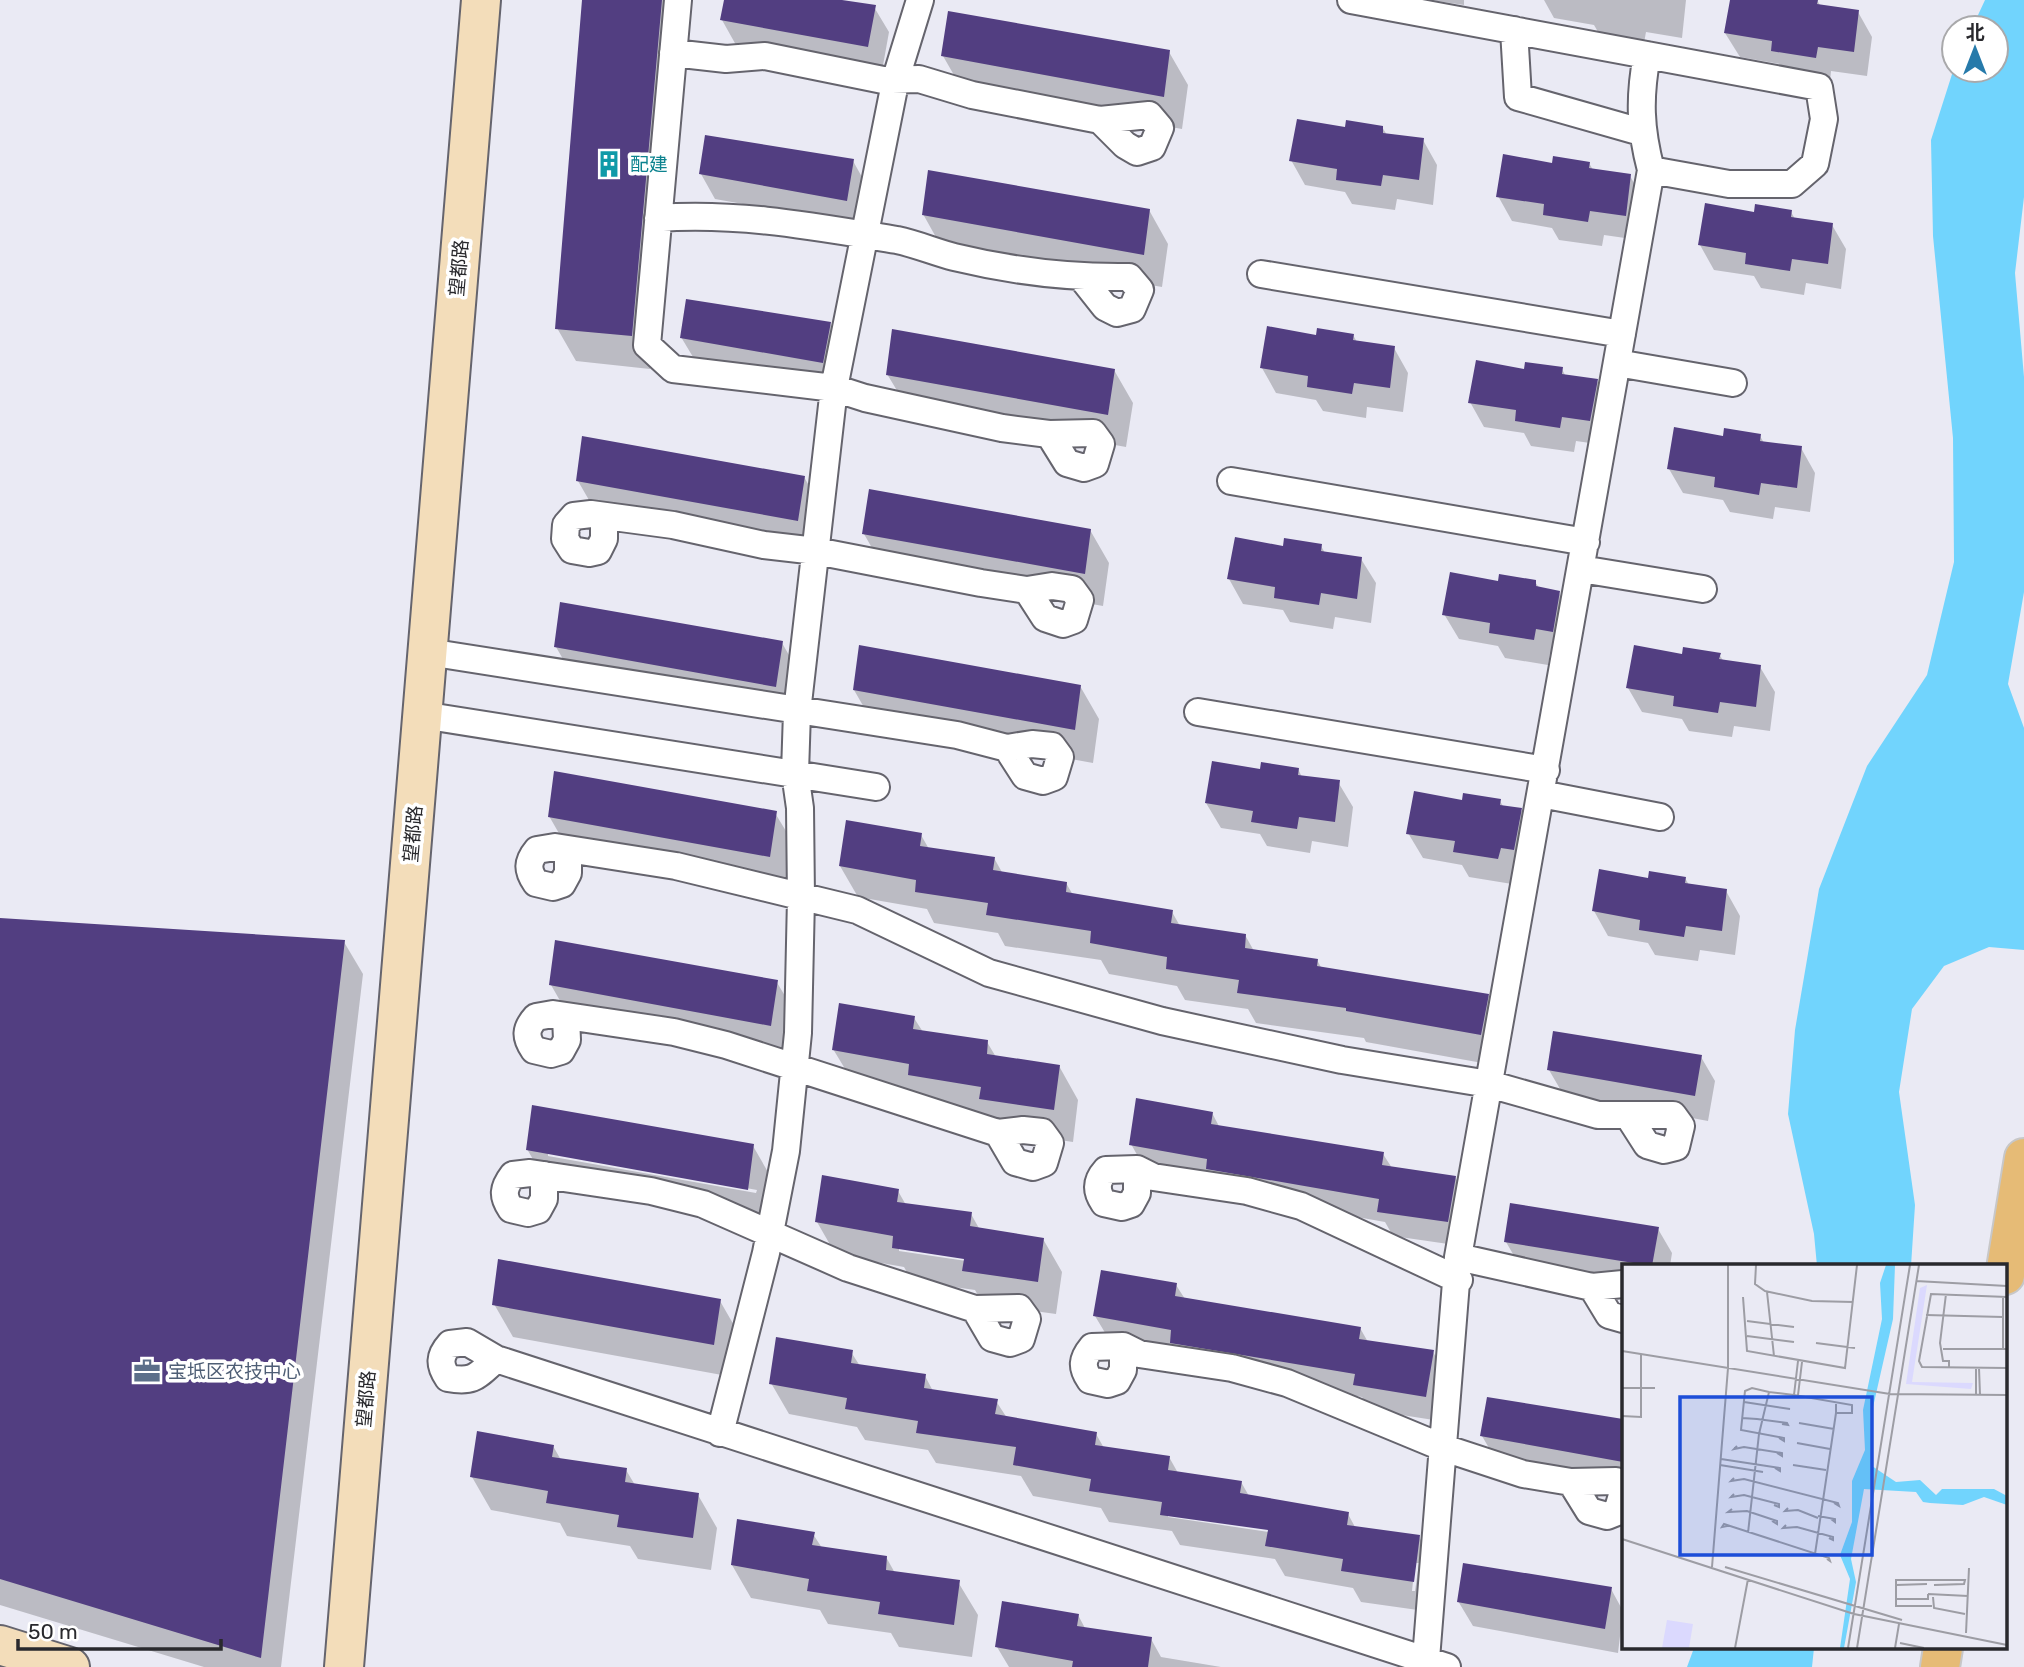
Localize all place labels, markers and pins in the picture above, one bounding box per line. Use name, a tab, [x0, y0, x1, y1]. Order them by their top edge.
building icon: 配建	[594, 149, 624, 179]
place label: 配建	[630, 153, 668, 176]
office icon: 宝坻区农技中心	[132, 1356, 162, 1386]
place label: 宝坻区农技中心	[168, 1360, 301, 1383]

